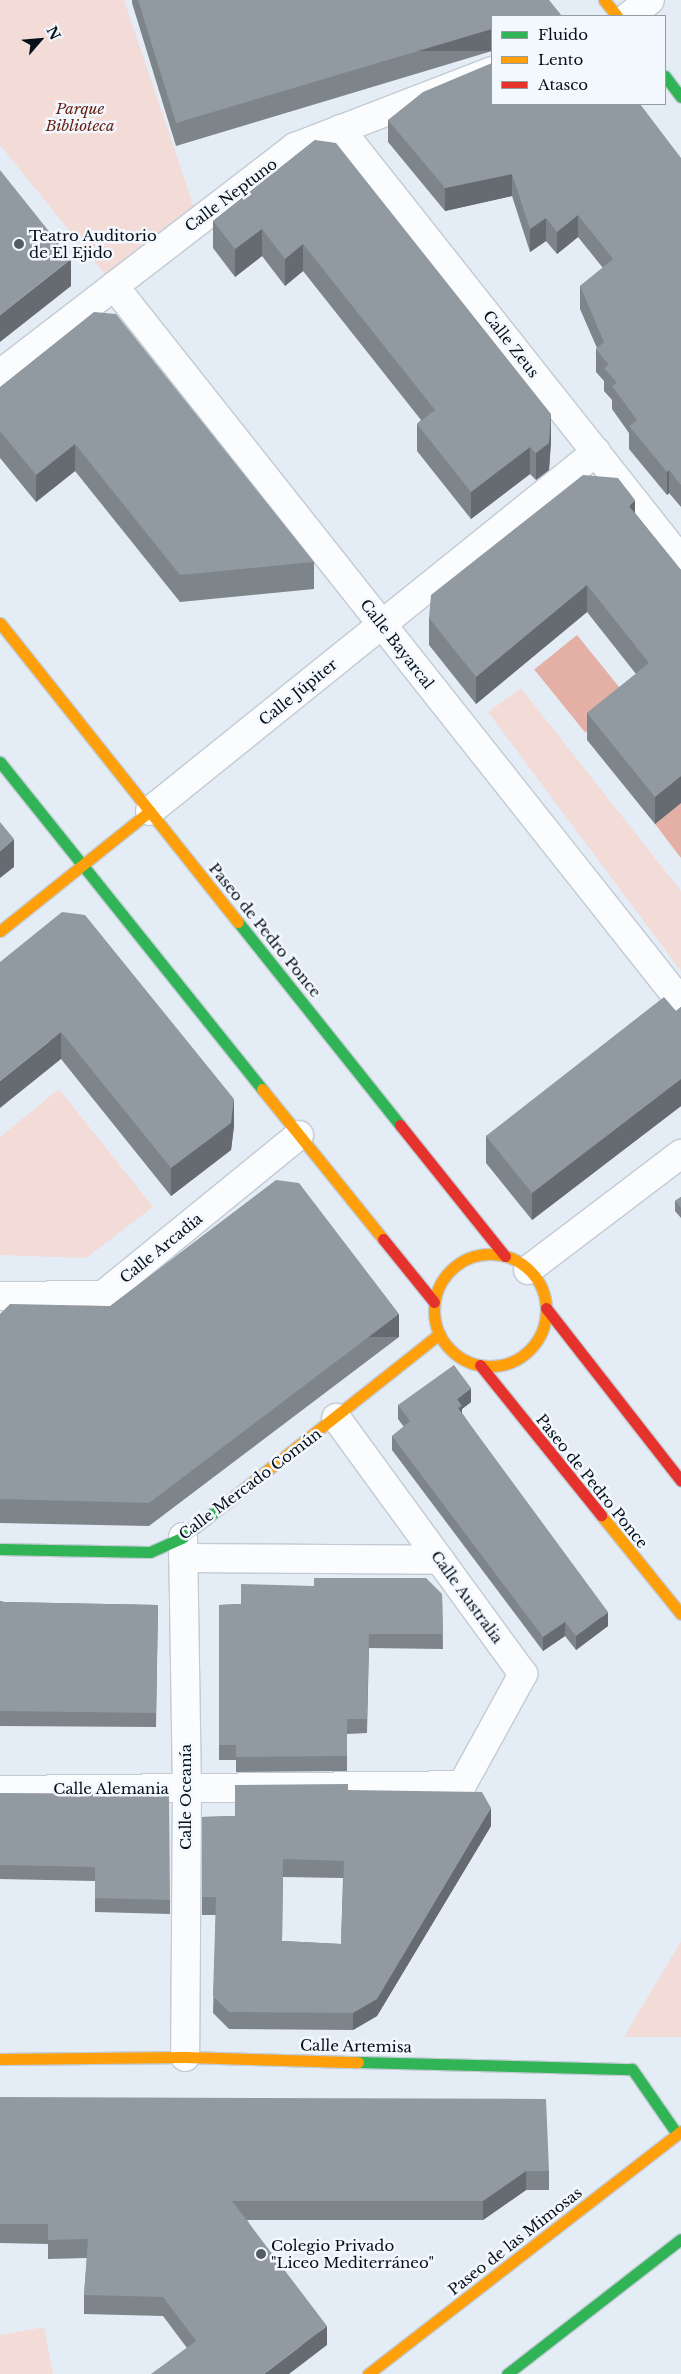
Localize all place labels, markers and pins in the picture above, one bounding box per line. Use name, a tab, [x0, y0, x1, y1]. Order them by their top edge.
place label: Teatro Auditorio de El Ejido	[29, 226, 157, 261]
marker: Teatro Auditorio de El Ejido	[13, 238, 25, 250]
place label: Colegio Privado "Liceo Mediterráneo"	[271, 2236, 434, 2271]
marker: Colegio Privado "Liceo Mediterráneo"	[255, 2248, 267, 2260]

